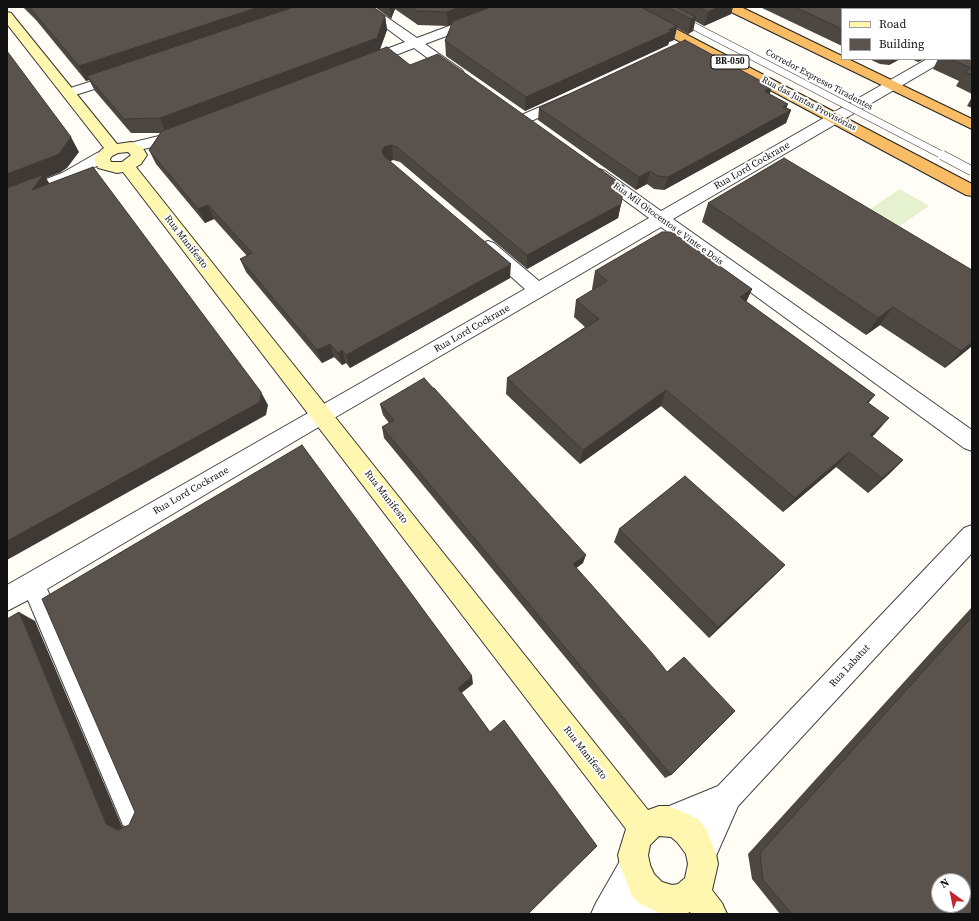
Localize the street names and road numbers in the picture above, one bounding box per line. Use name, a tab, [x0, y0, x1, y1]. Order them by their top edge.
street label: Corredor Expresso Tiradentes	[763, 47, 875, 113]
road number: BR-050	[711, 55, 749, 69]
street label: Rua das Juntas Provisórias	[760, 74, 858, 134]
street label: Rua Lord Cockrane	[712, 139, 792, 193]
street label: Rua Mil Oitocentos e Vinte e Dois	[611, 180, 725, 268]
street label: Rua Manifesto	[162, 213, 210, 271]
street label: Rua Lord Cockrane	[432, 302, 512, 356]
street label: Rua Lord Cockrane	[151, 464, 231, 518]
street label: Rua Manifesto	[362, 468, 410, 526]
street label: Rua Labatut	[827, 642, 873, 690]
street label: Rua Manifesto	[561, 724, 609, 782]

